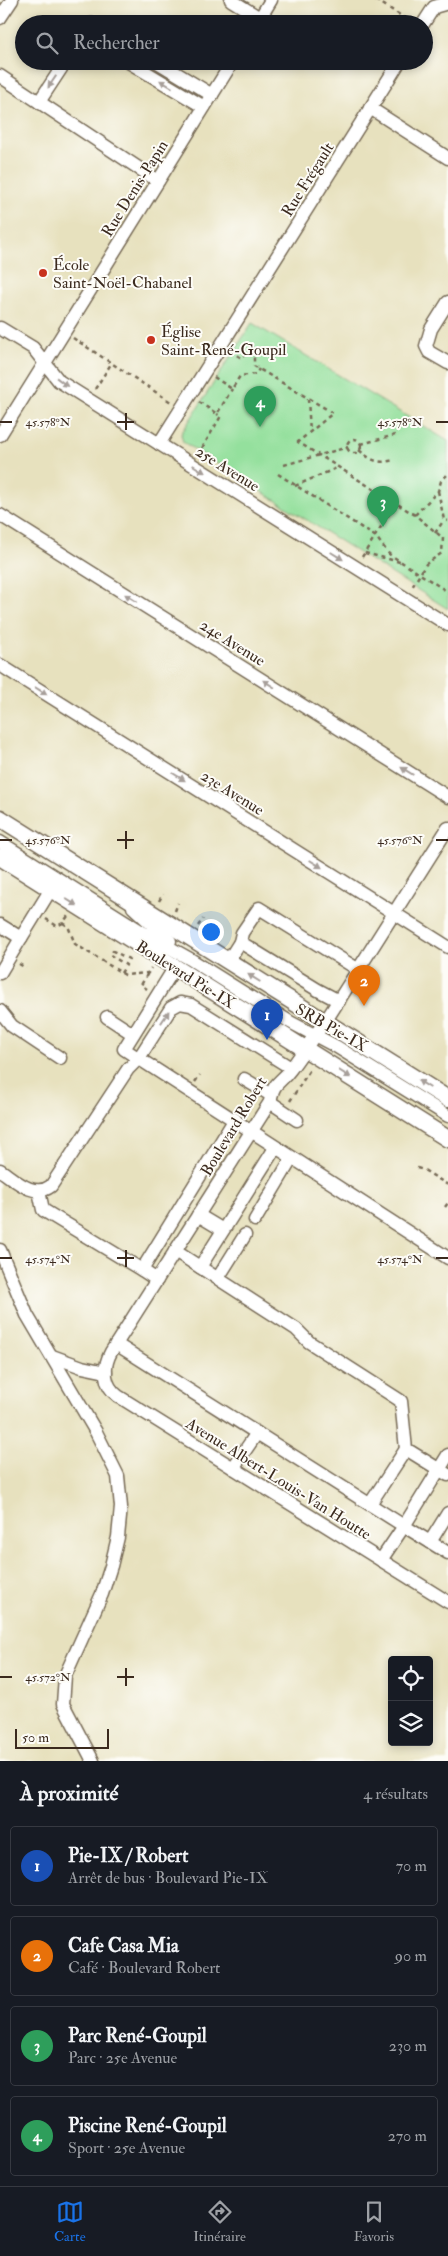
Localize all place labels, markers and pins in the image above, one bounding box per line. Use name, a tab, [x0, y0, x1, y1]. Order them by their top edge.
place label: École Saint-Noël-Chabanel	[53, 254, 192, 293]
marker: École Saint-Noël-Chabanel	[37, 267, 49, 279]
place label: Église Saint-René-Goupil	[161, 321, 286, 361]
marker: Église Saint-René-Goupil	[145, 334, 157, 346]
pin: 4	[244, 386, 276, 427]
pin: 3	[367, 486, 399, 527]
pin: 2	[348, 965, 380, 1006]
pin: 1	[251, 999, 283, 1040]

